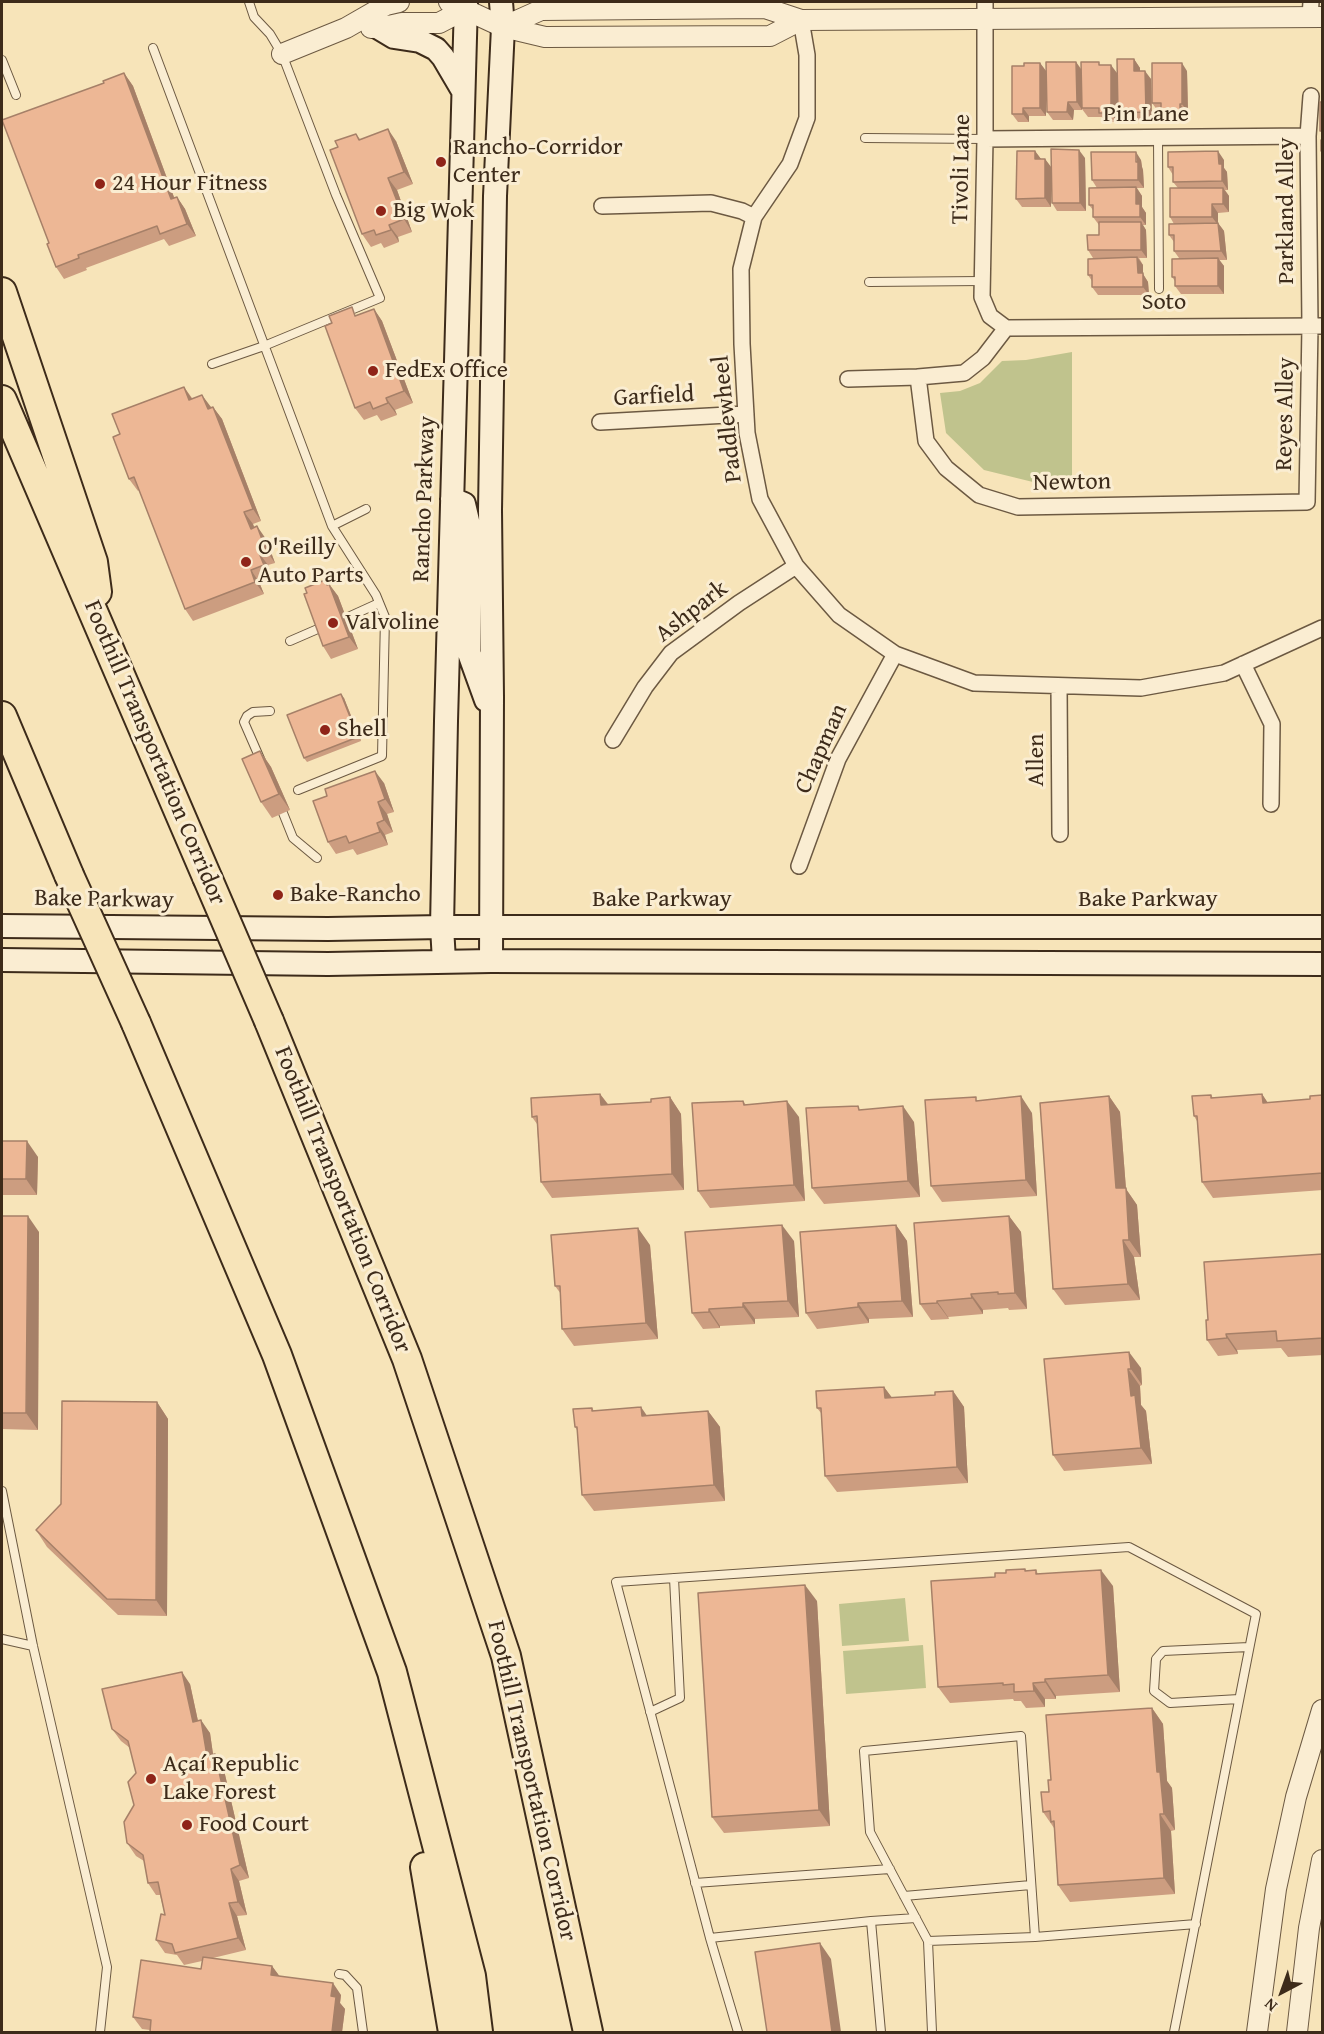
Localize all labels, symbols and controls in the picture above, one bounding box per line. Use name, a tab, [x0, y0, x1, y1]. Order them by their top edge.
street label: Pin Lane	[1103, 101, 1189, 129]
street label: Tivoli Lane	[947, 114, 977, 224]
place label: Rancho-Corridor Center	[453, 134, 623, 190]
street label: Parkland Alley	[1273, 137, 1301, 285]
marker: Rancho-Corridor Center	[434, 155, 448, 169]
place label: 24 Hour Fitness	[112, 170, 267, 198]
marker: 24 Hour Fitness	[93, 177, 107, 191]
place label: Big Wok	[393, 197, 474, 225]
marker: Big Wok	[374, 204, 388, 218]
street label: Soto	[1142, 289, 1186, 317]
street label: Paddlewheel	[707, 354, 749, 484]
place label: FedEx Office	[385, 357, 508, 385]
street label: Reyes Alley	[1271, 357, 1301, 471]
marker: FedEx Office	[366, 364, 380, 378]
street label: Garfield	[613, 381, 695, 413]
street label: Rancho Parkway	[408, 415, 442, 583]
street label: Newton	[1033, 468, 1111, 498]
place label: O'Reilly Auto Parts	[258, 534, 364, 590]
marker: O'Reilly Auto Parts	[239, 555, 253, 569]
street label: Ashpark	[650, 575, 734, 649]
street label: Foothill Transportation Corridor	[77, 596, 231, 910]
place label: Valvoline	[345, 609, 439, 637]
marker: Valvoline	[326, 616, 340, 630]
street label: Chapman	[789, 700, 855, 798]
place label: Shell	[337, 716, 387, 744]
marker: Shell	[318, 723, 332, 737]
street label: Allen	[1023, 734, 1051, 786]
place label: Bake-Rancho	[290, 881, 421, 909]
street label: Bake Parkway	[34, 884, 174, 916]
street label: Bake Parkway	[592, 886, 732, 914]
street label: Bake Parkway	[1078, 886, 1218, 914]
marker: Bake-Rancho	[271, 888, 285, 902]
street label: Foothill Transportation Corridor	[267, 1043, 417, 1357]
street label: Foothill Transportation Corridor	[480, 1618, 582, 1944]
place label: Açaí Republic Lake Forest	[163, 1751, 299, 1807]
marker: Açaí Republic Lake Forest	[144, 1772, 158, 1786]
place label: Food Court	[199, 1811, 309, 1839]
marker: Food Court	[180, 1818, 194, 1832]
north arrow	[1252, 1962, 1312, 2022]
text: N	[1258, 1993, 1282, 2018]

